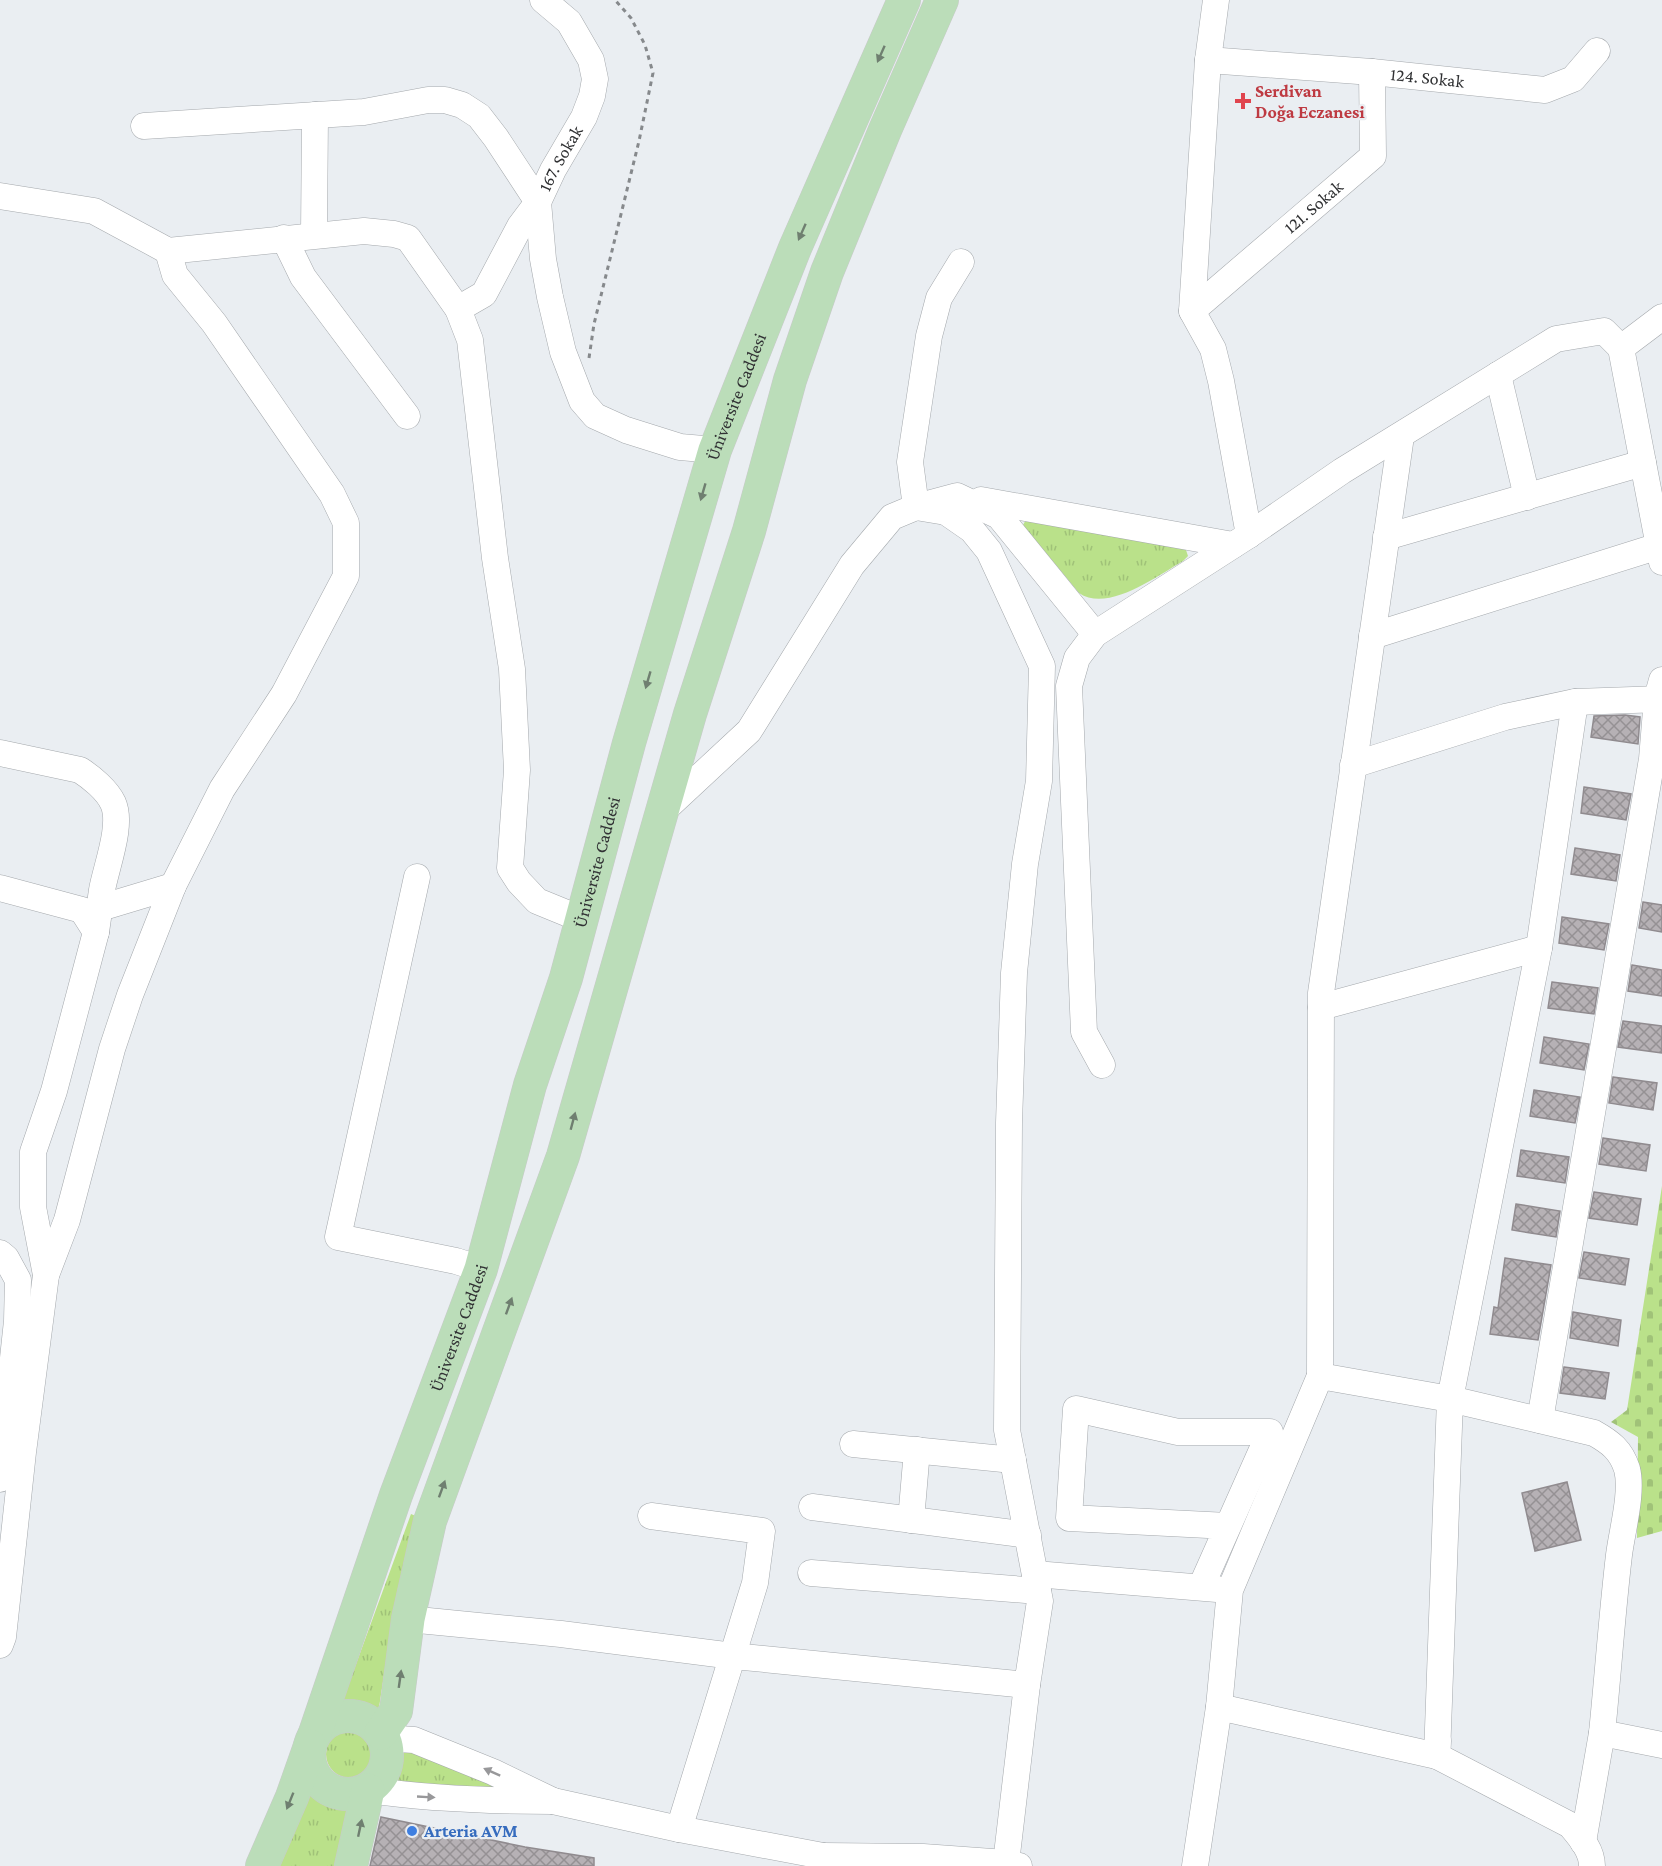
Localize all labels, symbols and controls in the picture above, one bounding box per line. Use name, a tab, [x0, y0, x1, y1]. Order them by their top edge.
one-way arrow	[876, 45, 885, 62]
street label: 124. Sokak	[1389, 64, 1466, 92]
place label: Serdivan Doğa Eczanesi	[1255, 81, 1365, 122]
marker: Serdivan Doğa Eczanesi	[1236, 94, 1250, 108]
street label: 167. Sokak	[534, 122, 587, 195]
street label: 121. Sokak	[1280, 176, 1347, 238]
one-way arrow	[797, 223, 806, 241]
street label: Üniversite Caddesi	[703, 330, 770, 463]
one-way arrow	[697, 483, 707, 502]
one-way arrow	[643, 671, 652, 689]
street label: Üniversite Caddesi	[570, 794, 624, 930]
one-way arrow	[568, 1112, 578, 1131]
street label: Üniversite Caddesi	[426, 1262, 492, 1394]
one-way arrow	[504, 1296, 514, 1314]
one-way arrow	[438, 1480, 448, 1498]
one-way arrow	[395, 1669, 405, 1688]
one-way arrow	[483, 1767, 500, 1776]
one-way arrow	[285, 1792, 295, 1810]
one-way arrow	[416, 1792, 435, 1801]
one-way arrow	[355, 1819, 365, 1837]
place label: Arteria AVM	[423, 1821, 518, 1841]
marker: Arteria AVM	[405, 1824, 419, 1838]

